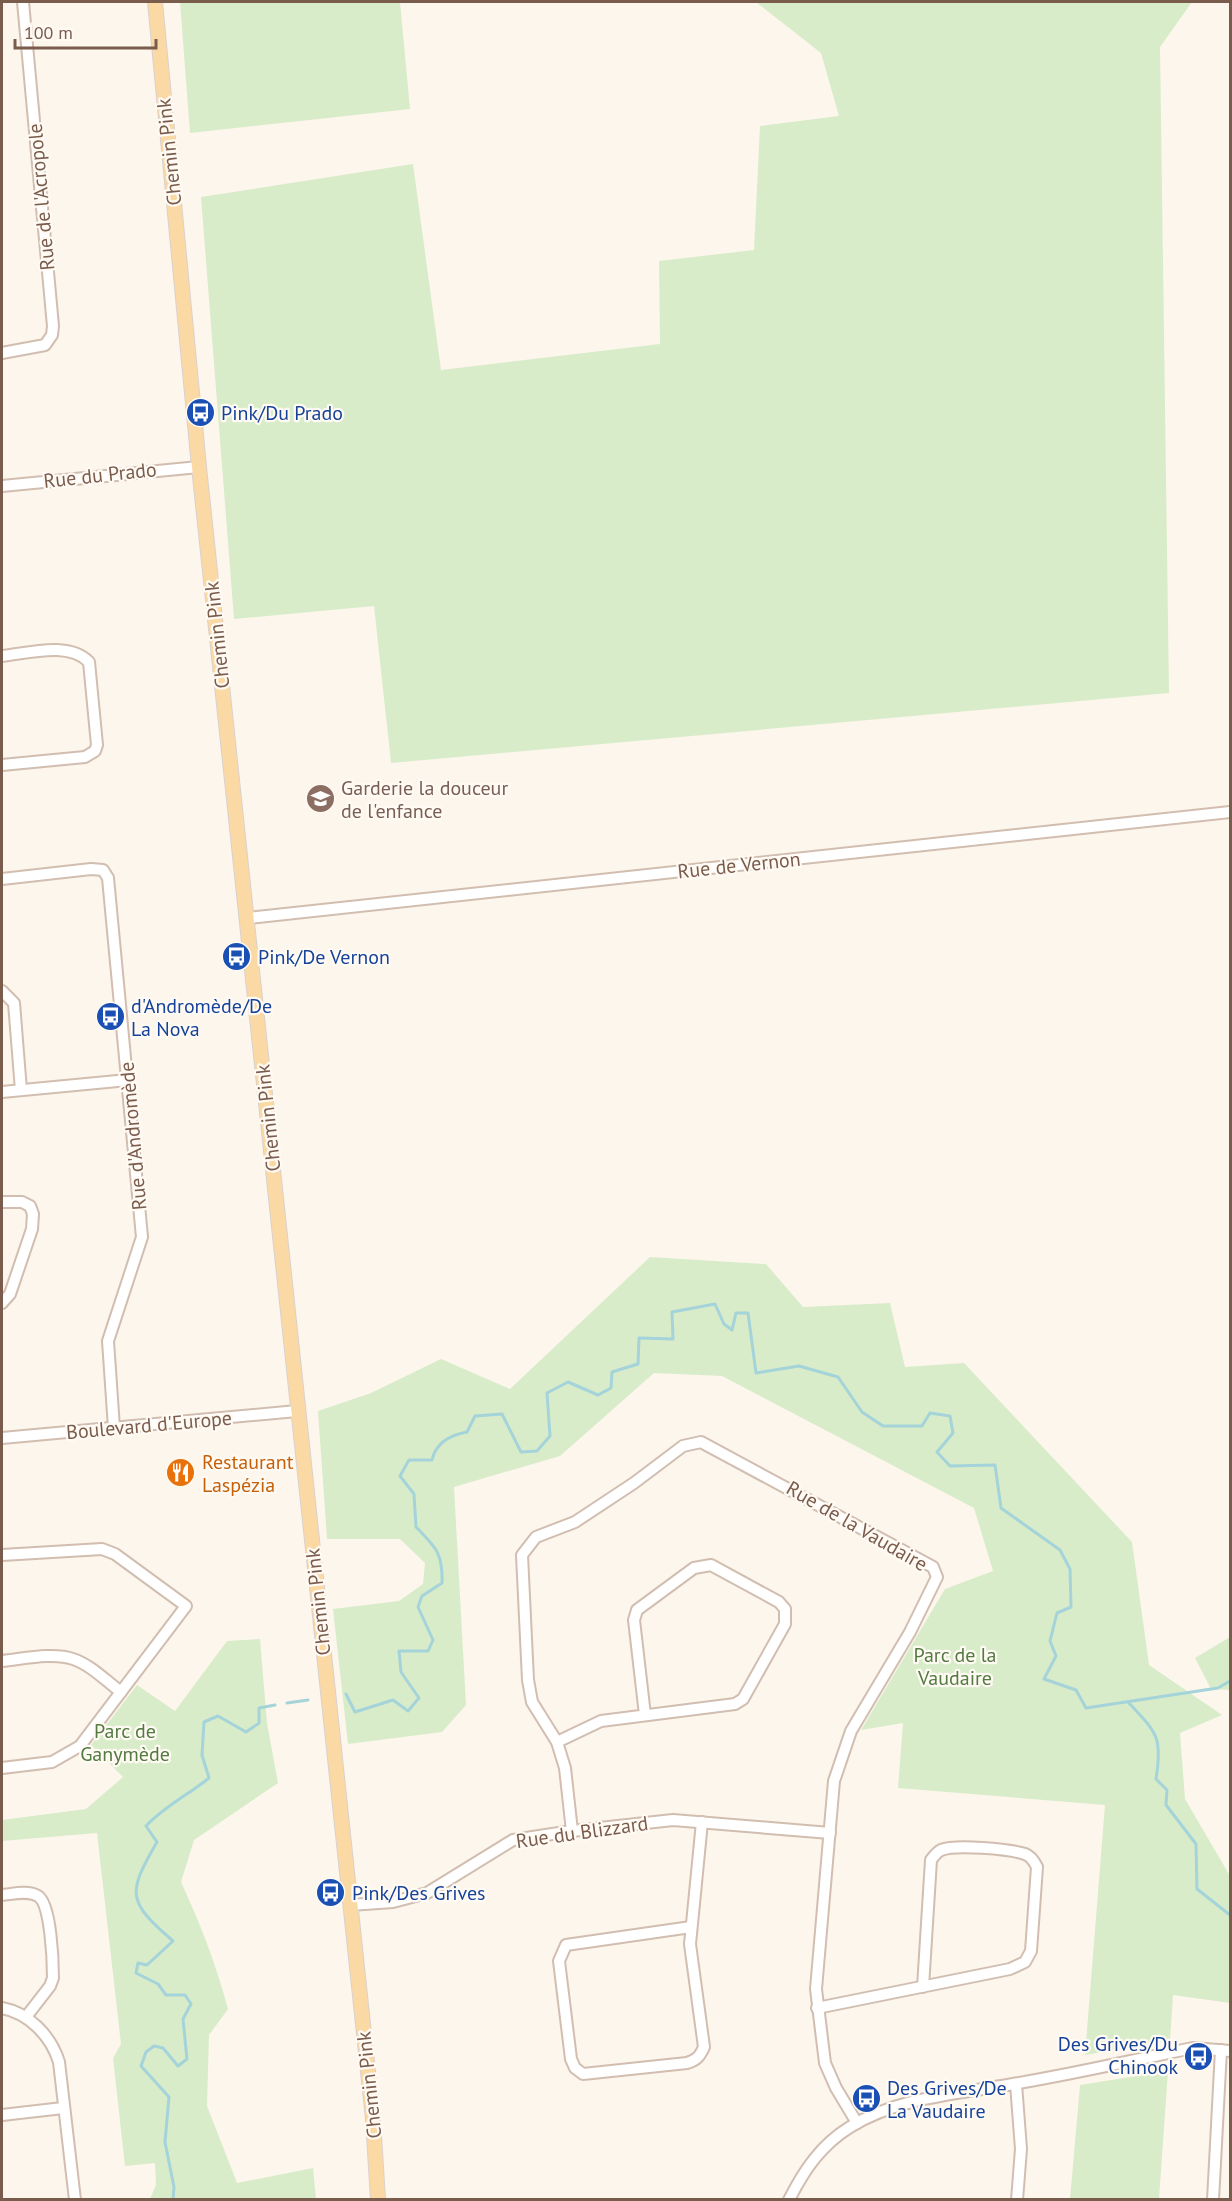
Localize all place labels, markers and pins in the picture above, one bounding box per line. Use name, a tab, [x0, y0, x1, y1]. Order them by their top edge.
bus stop icon: Pink/Du Prado	[184, 397, 216, 429]
place label: Pink/Du Prado	[221, 400, 343, 426]
place label: Garderie la douceur de l'enfance	[341, 775, 508, 824]
school or university icon: Garderie la douceur de l'enfance	[304, 783, 336, 815]
bus stop icon: Pink/De Vernon	[221, 941, 253, 973]
place label: Pink/De Vernon	[258, 944, 390, 970]
place label: d'Andromède/De La Nova	[131, 993, 272, 1042]
bus stop icon: d'Andromède/De La Nova	[94, 1001, 126, 1033]
place label: Restaurant Laspézia	[202, 1449, 294, 1498]
restaurant icon: Restaurant Laspézia	[165, 1457, 197, 1489]
bus stop icon: Pink/Des Grives	[315, 1877, 347, 1909]
place label: Pink/Des Grives	[352, 1880, 486, 1906]
place label: Des Grives/Du Chinook	[1058, 2031, 1178, 2080]
bus stop icon: Des Grives/Du Chinook	[1183, 2040, 1215, 2072]
place label: Des Grives/De La Vaudaire	[887, 2075, 1007, 2124]
bus stop icon: Des Grives/De La Vaudaire	[850, 2083, 882, 2115]

